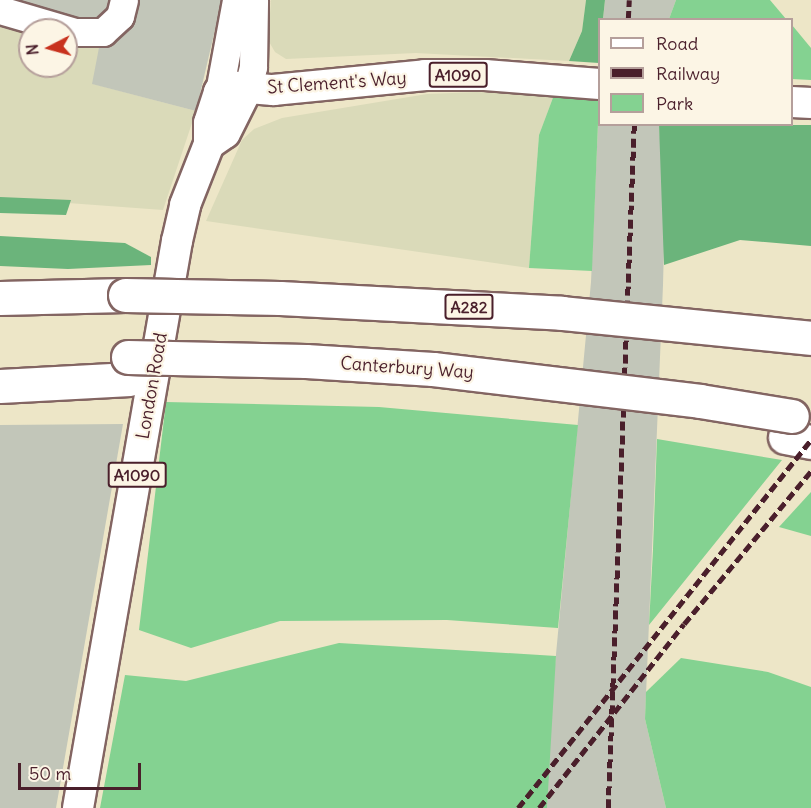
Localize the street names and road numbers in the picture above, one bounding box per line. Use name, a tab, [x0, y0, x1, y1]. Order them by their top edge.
road number: A1090	[428, 62, 488, 88]
street label: St Clement's Way	[267, 67, 407, 99]
road number: A282	[444, 294, 494, 320]
street label: London Road	[132, 331, 172, 441]
street label: Canterbury Way	[340, 353, 474, 383]
road number: A1090	[107, 462, 167, 488]

